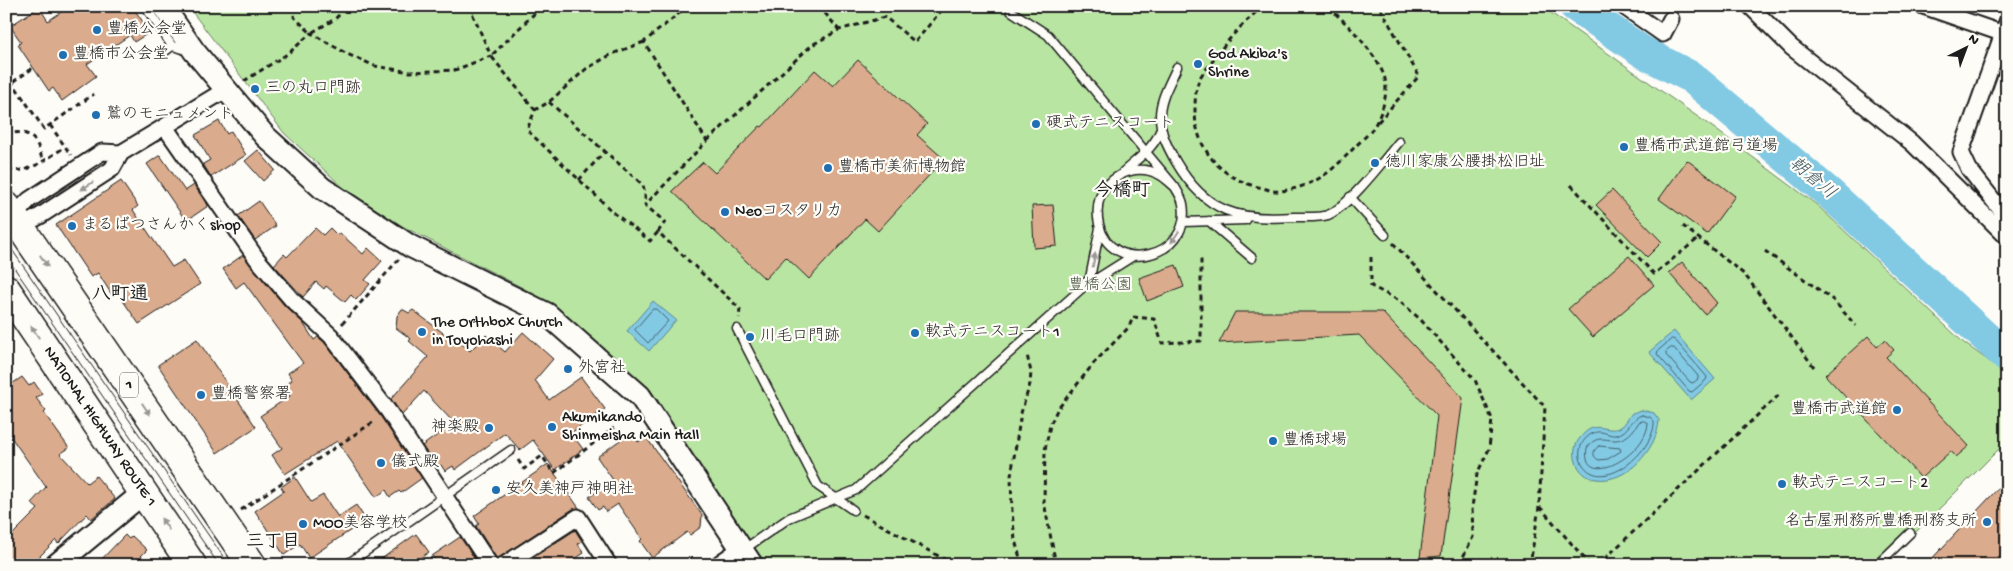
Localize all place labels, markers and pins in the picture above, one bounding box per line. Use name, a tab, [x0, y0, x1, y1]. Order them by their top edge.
place label: 豊橋公会堂	[107, 19, 187, 40]
marker: 豊橋公会堂	[91, 24, 103, 36]
place label: 豊橋市公会堂	[73, 44, 169, 65]
place label: God Akiba's Shrine	[1208, 46, 1288, 83]
marker: 豊橋市公会堂	[57, 49, 69, 61]
marker: God Akiba's Shrine	[1192, 58, 1204, 70]
place label: 三の丸口門跡	[265, 79, 361, 99]
marker: 三の丸口門跡	[249, 83, 261, 95]
place label: 鷲のモニュメント	[106, 104, 234, 125]
marker: 鷲のモニュメント	[90, 109, 102, 121]
place label: 硬式テニスコート	[1046, 113, 1174, 134]
marker: 硬式テニスコート	[1030, 118, 1042, 130]
place label: 豊橋市武道館弓道場	[1634, 136, 1778, 157]
marker: 豊橋市武道館弓道場	[1618, 141, 1630, 153]
place label: 徳川家康公腰掛松旧址	[1385, 153, 1545, 173]
place label: 豊橋市美術博物館	[838, 157, 966, 178]
marker: 徳川家康公腰掛松旧址	[1369, 157, 1381, 169]
marker: 豊橋市美術博物館	[822, 162, 834, 174]
place label: Neoコスタリカ	[735, 202, 842, 222]
marker: Neoコスタリカ	[719, 206, 731, 218]
place label: まるばつさんかくshop	[82, 216, 241, 236]
marker: まるばつさんかくshop	[66, 220, 78, 232]
place label: The Orthbox Church in Toyohashi	[431, 314, 563, 351]
place label: 軟式テニスコート1	[925, 322, 1060, 343]
marker: The Orthbox Church in Toyohashi	[416, 326, 428, 338]
place label: 川毛口門跡	[760, 327, 840, 347]
marker: 軟式テニスコート1	[909, 327, 921, 339]
marker: 川毛口門跡	[744, 331, 756, 343]
place label: 外宮社	[578, 359, 626, 379]
marker: 外宮社	[562, 363, 574, 375]
place label: 豊橋警察署	[211, 384, 291, 405]
marker: 豊橋警察署	[195, 389, 207, 401]
place label: 豊橋市武道館	[1791, 399, 1887, 420]
marker: 豊橋市武道館	[1891, 404, 1903, 416]
place label: Akumikando Shinmeisha Main Hall	[562, 409, 699, 446]
place label: 神楽殿	[431, 418, 479, 438]
marker: Akumikando Shinmeisha Main Hall	[546, 421, 558, 433]
marker: 神楽殿	[483, 422, 495, 434]
place label: 豊橋球場	[1283, 430, 1347, 451]
marker: 豊橋球場	[1267, 435, 1279, 447]
place label: 儀式殿	[391, 452, 439, 473]
marker: 儀式殿	[375, 457, 387, 469]
place label: 軟式テニスコート2	[1792, 473, 1928, 494]
marker: 軟式テニスコート2	[1776, 478, 1788, 490]
place label: 安久美神戸神明社	[506, 479, 634, 500]
marker: 安久美神戸神明社	[490, 484, 502, 496]
place label: 名古屋刑務所豊橋刑務支所	[1785, 511, 1977, 532]
place label: MOO美容学校	[313, 514, 407, 534]
marker: 名古屋刑務所豊橋刑務支所	[1981, 516, 1993, 528]
marker: MOO美容学校	[297, 518, 309, 530]

